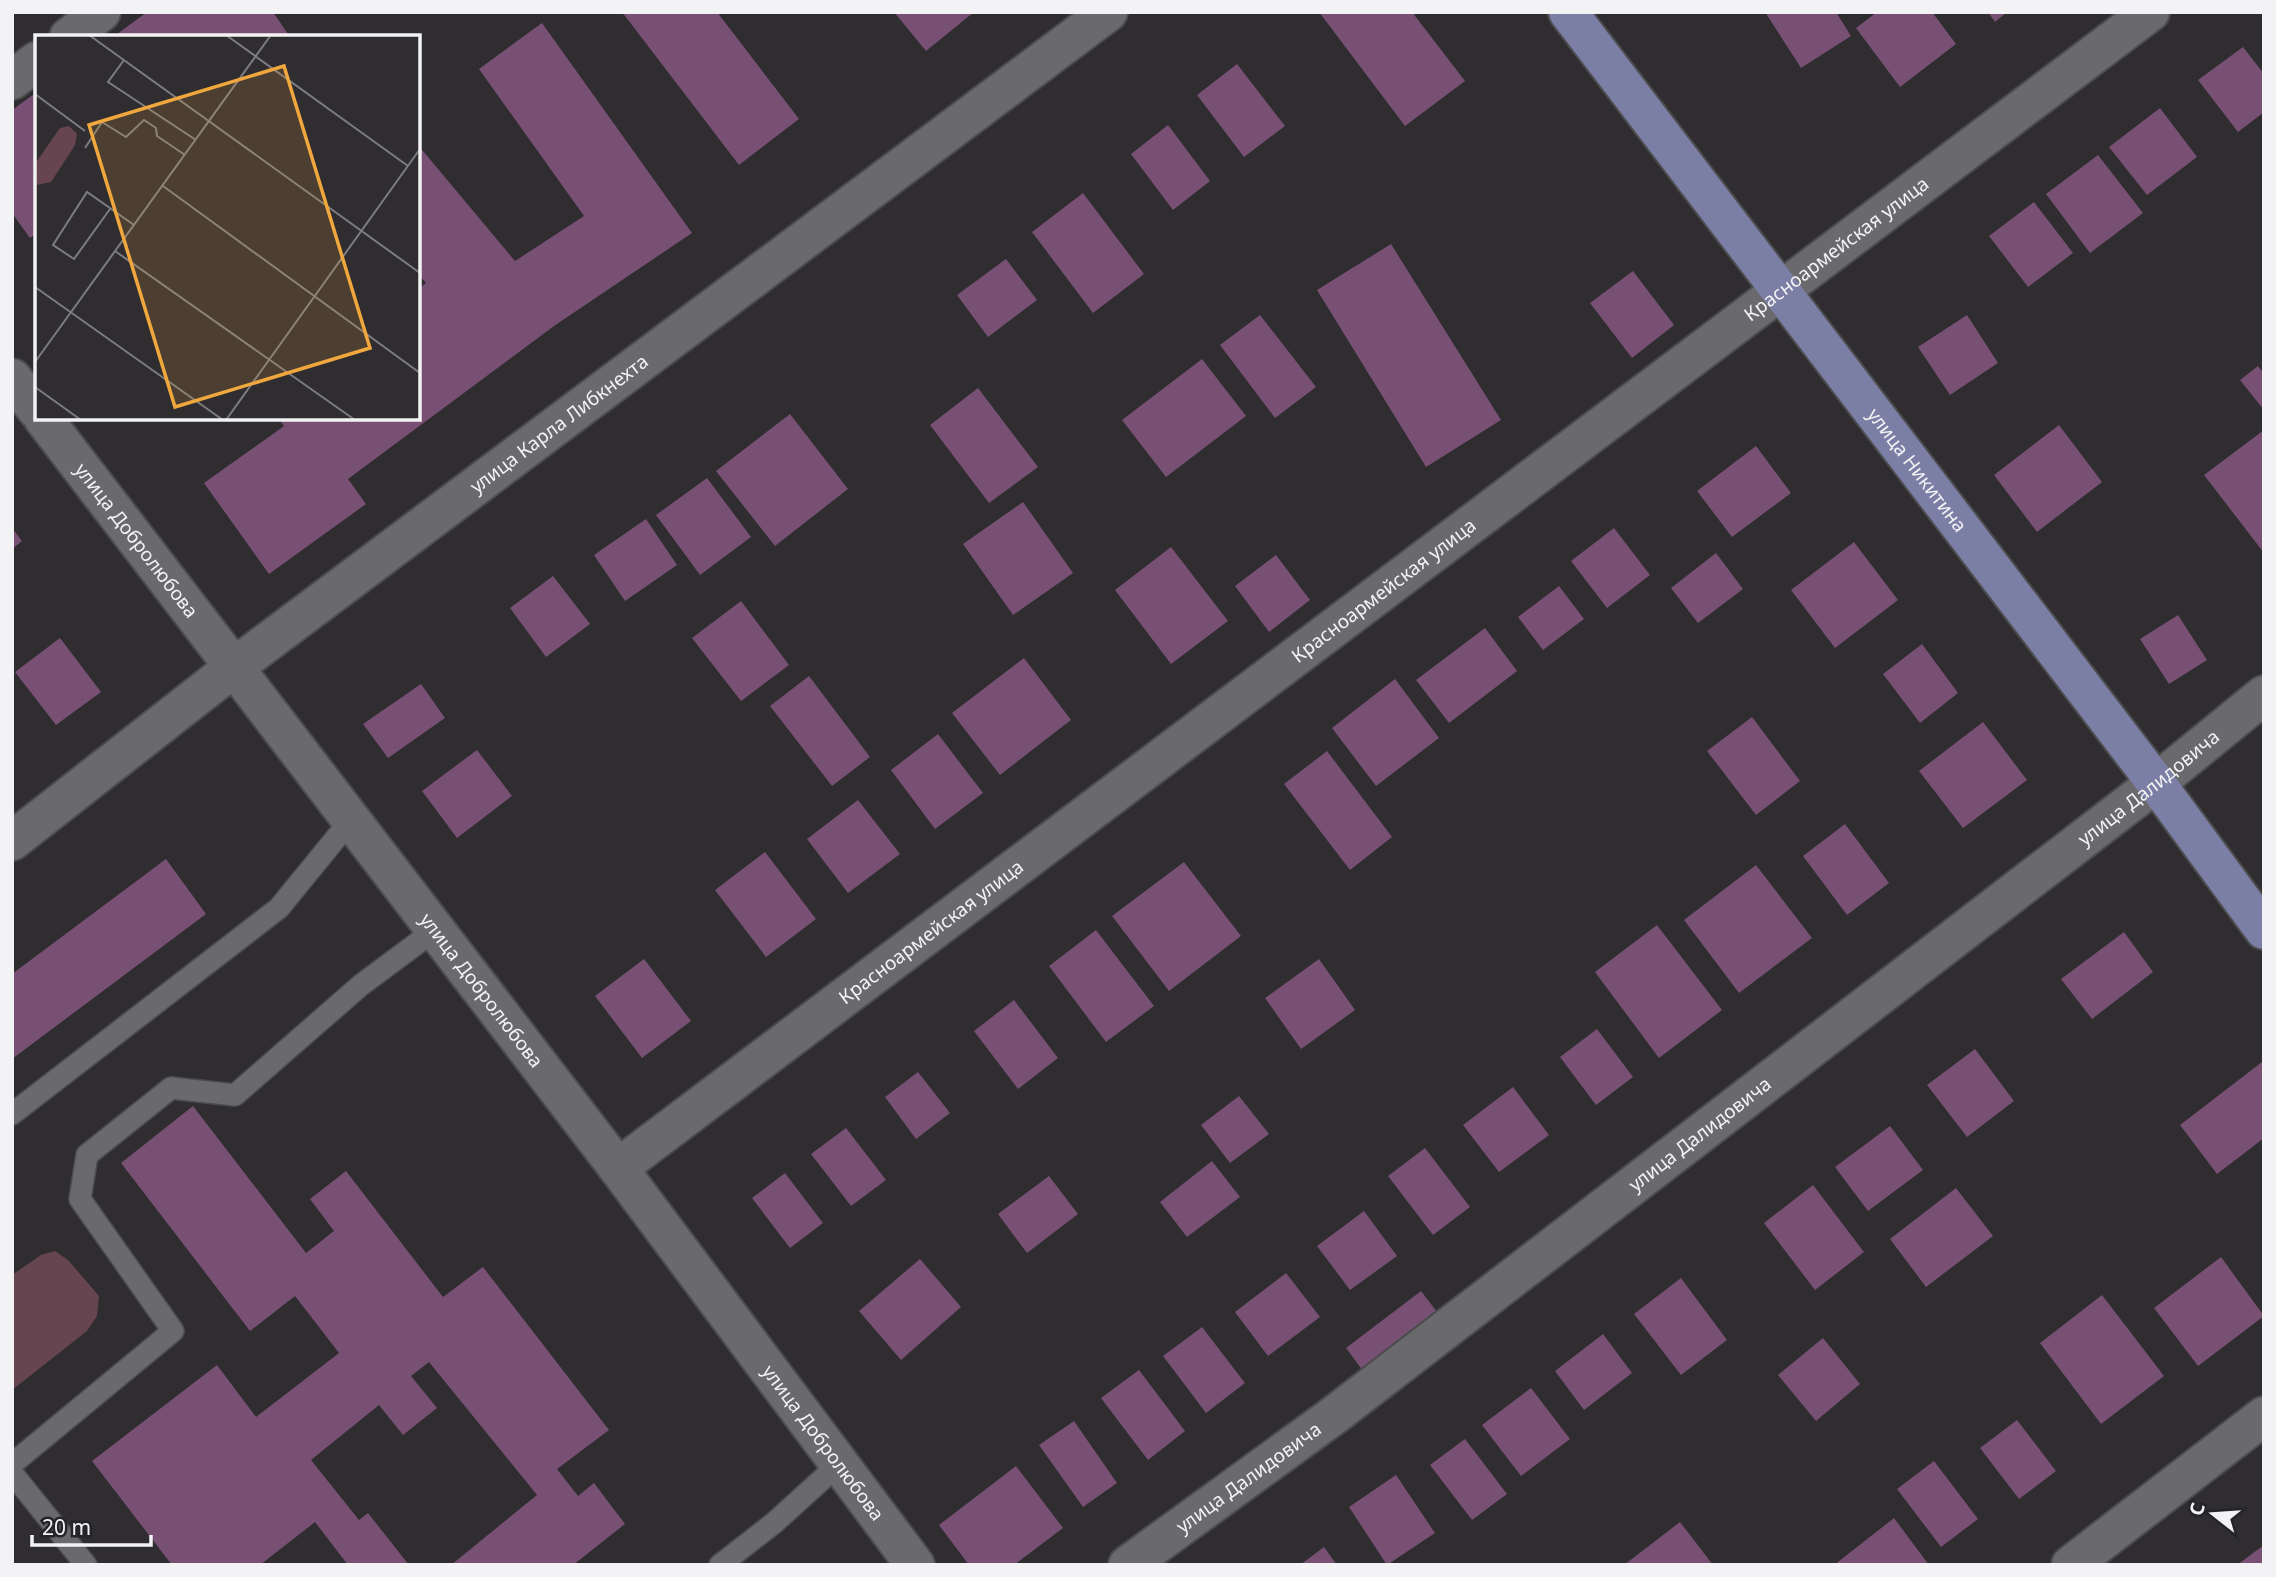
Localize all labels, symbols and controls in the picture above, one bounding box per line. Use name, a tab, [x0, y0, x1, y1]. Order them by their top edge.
inset map	[35, 35, 420, 420]
street label: Красноармейская улица	[1739, 171, 1934, 327]
street label: улица Карла Либкнехта	[464, 348, 653, 499]
street label: улица Никитина	[1862, 403, 1973, 537]
street label: улица Добролюбова	[69, 458, 204, 623]
street label: Красноармейская улица	[1286, 512, 1481, 668]
street label: улица Далидовича	[2072, 724, 2225, 851]
street label: Красноармейская улица	[833, 854, 1029, 1010]
street label: улица Добролюбова	[414, 907, 549, 1073]
street label: улица Далидовича	[1623, 1071, 1776, 1197]
street label: улица Добролюбова	[757, 1359, 890, 1526]
street label: улица Далидовича	[1171, 1416, 1326, 1539]
north arrow	[2178, 1479, 2248, 1549]
text: С	[2183, 1499, 2211, 1519]
scale bar	[32, 1504, 150, 1548]
text: 20 m	[42, 1513, 91, 1541]

